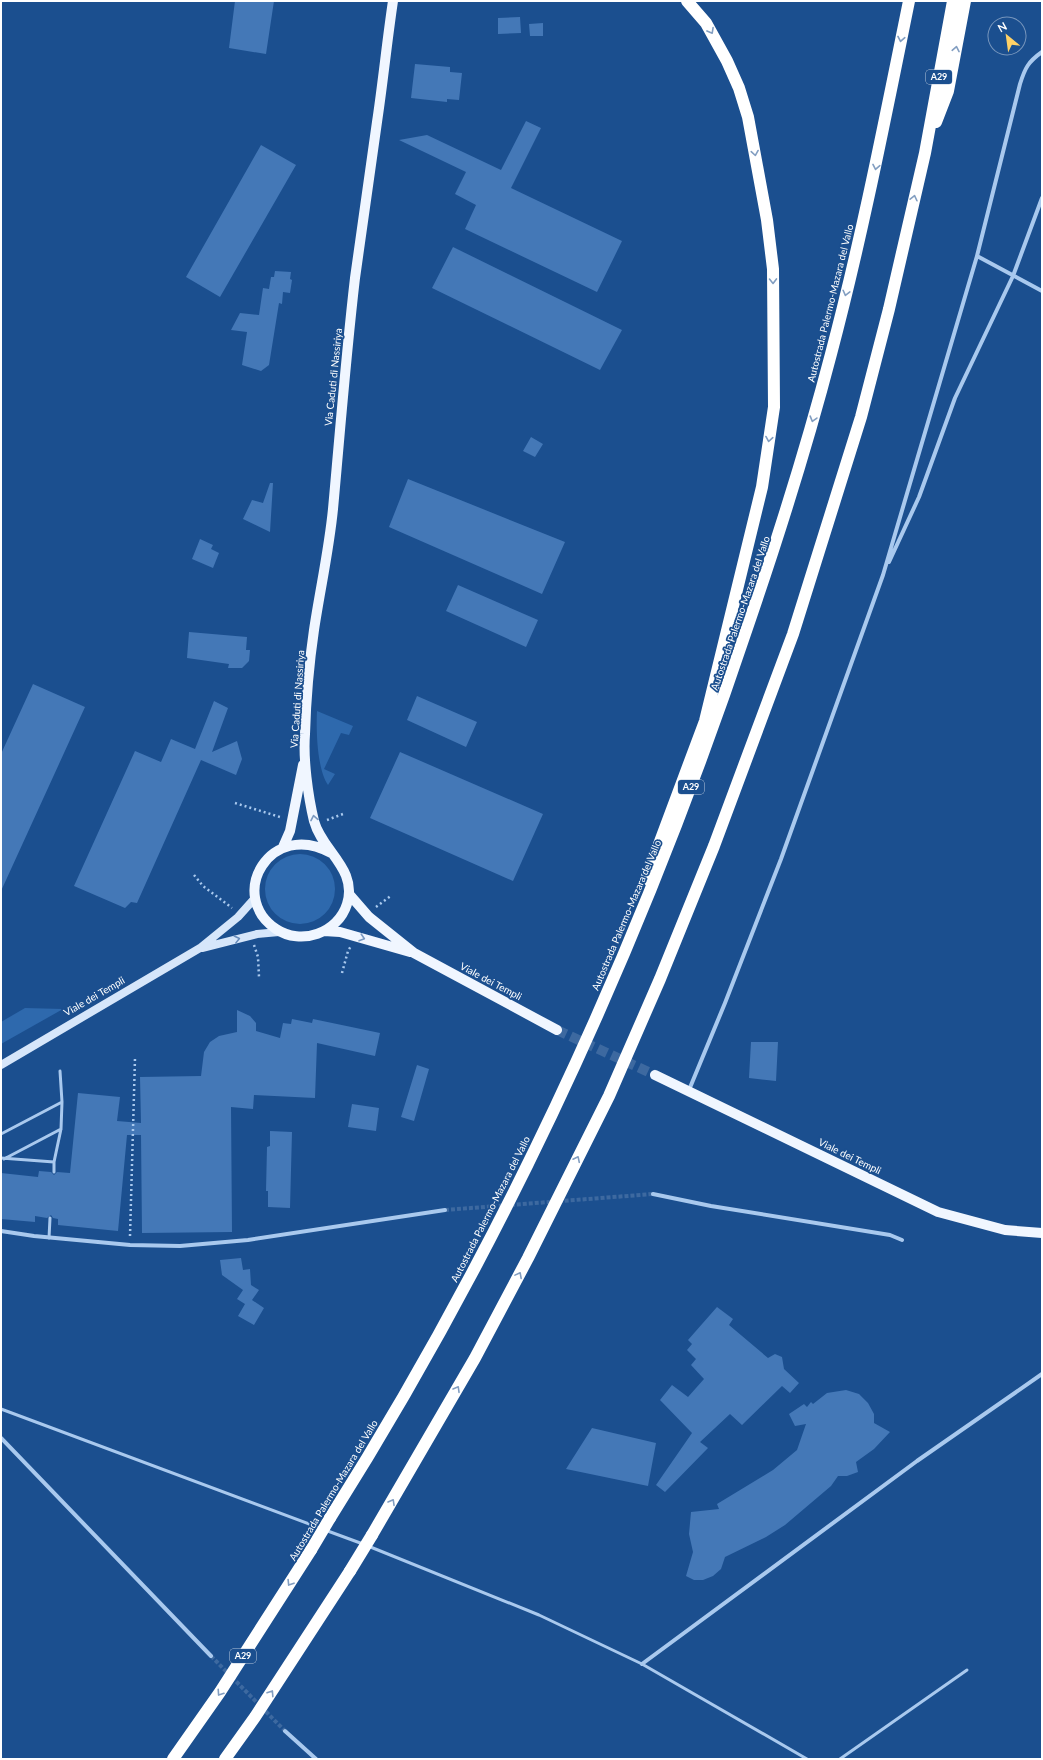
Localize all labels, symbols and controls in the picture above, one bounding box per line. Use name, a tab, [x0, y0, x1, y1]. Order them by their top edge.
north arrow	[987, 16, 1027, 56]
text: N	[995, 19, 1009, 35]
one-way arrow	[706, 27, 713, 34]
one-way arrow	[898, 36, 906, 42]
one-way arrow	[951, 46, 959, 52]
road number: A29	[926, 70, 952, 84]
one-way arrow	[750, 149, 759, 156]
one-way arrow	[872, 163, 880, 170]
one-way arrow	[910, 195, 918, 202]
street label: Autostrada Palermo-Mazara del Vallo	[805, 223, 856, 383]
one-way arrow	[769, 278, 777, 284]
one-way arrow	[842, 289, 851, 296]
street label: Via Caduti di Nassiriya	[322, 327, 344, 427]
one-way arrow	[809, 415, 818, 422]
one-way arrow	[765, 436, 774, 442]
street label: Autostrada Palermo-Mazara del Vallo	[708, 534, 772, 692]
street label: Via Caduti di Nassiriya	[288, 649, 306, 748]
road number: A29	[678, 780, 704, 794]
one-way arrow	[310, 815, 319, 821]
street label: Autostrada Palermo-Mazara del Vallo	[589, 838, 663, 992]
one-way arrow	[359, 933, 366, 942]
one-way arrow	[234, 935, 241, 944]
street label: Viale dei Templi	[458, 960, 524, 1002]
street label: Viale dei Templi	[61, 974, 127, 1018]
street label: Autostrada Palermo-Mazara del Vallo	[448, 1134, 532, 1284]
street label: Viale dei Templi	[817, 1136, 883, 1176]
one-way arrow	[572, 1155, 580, 1163]
one-way arrow	[514, 1272, 522, 1279]
one-way arrow	[452, 1386, 459, 1393]
street label: Autostrada Palermo-Mazara del Vallo	[286, 1417, 380, 1563]
one-way arrow	[387, 1499, 394, 1506]
one-way arrow	[287, 1579, 294, 1586]
road number: A29	[230, 1649, 256, 1663]
one-way arrow	[217, 1689, 225, 1696]
one-way arrow	[266, 1690, 273, 1697]

